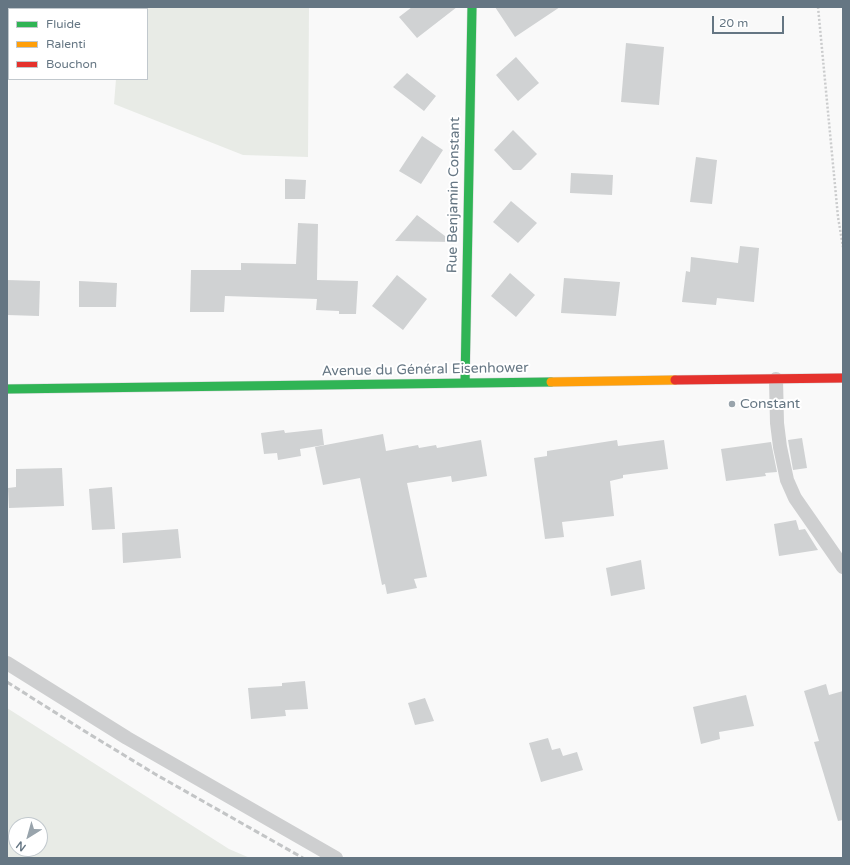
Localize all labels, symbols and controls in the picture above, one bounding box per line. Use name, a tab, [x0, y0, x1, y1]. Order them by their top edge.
legend	[8, 8, 148, 80]
scale bar	[714, 8, 786, 34]
text: 20 m	[719, 16, 748, 30]
text: Fluide	[46, 17, 81, 31]
text: Ralenti	[46, 37, 86, 51]
text: Bouchon	[46, 57, 97, 71]
street label: Rue Benjamin Constant	[444, 117, 464, 273]
street label: Avenue du Général Eisenhower	[321, 360, 529, 380]
place label: Constant	[740, 396, 800, 412]
marker: Constant	[727, 399, 737, 409]
north arrow	[8, 817, 48, 857]
text: N	[14, 838, 29, 854]

